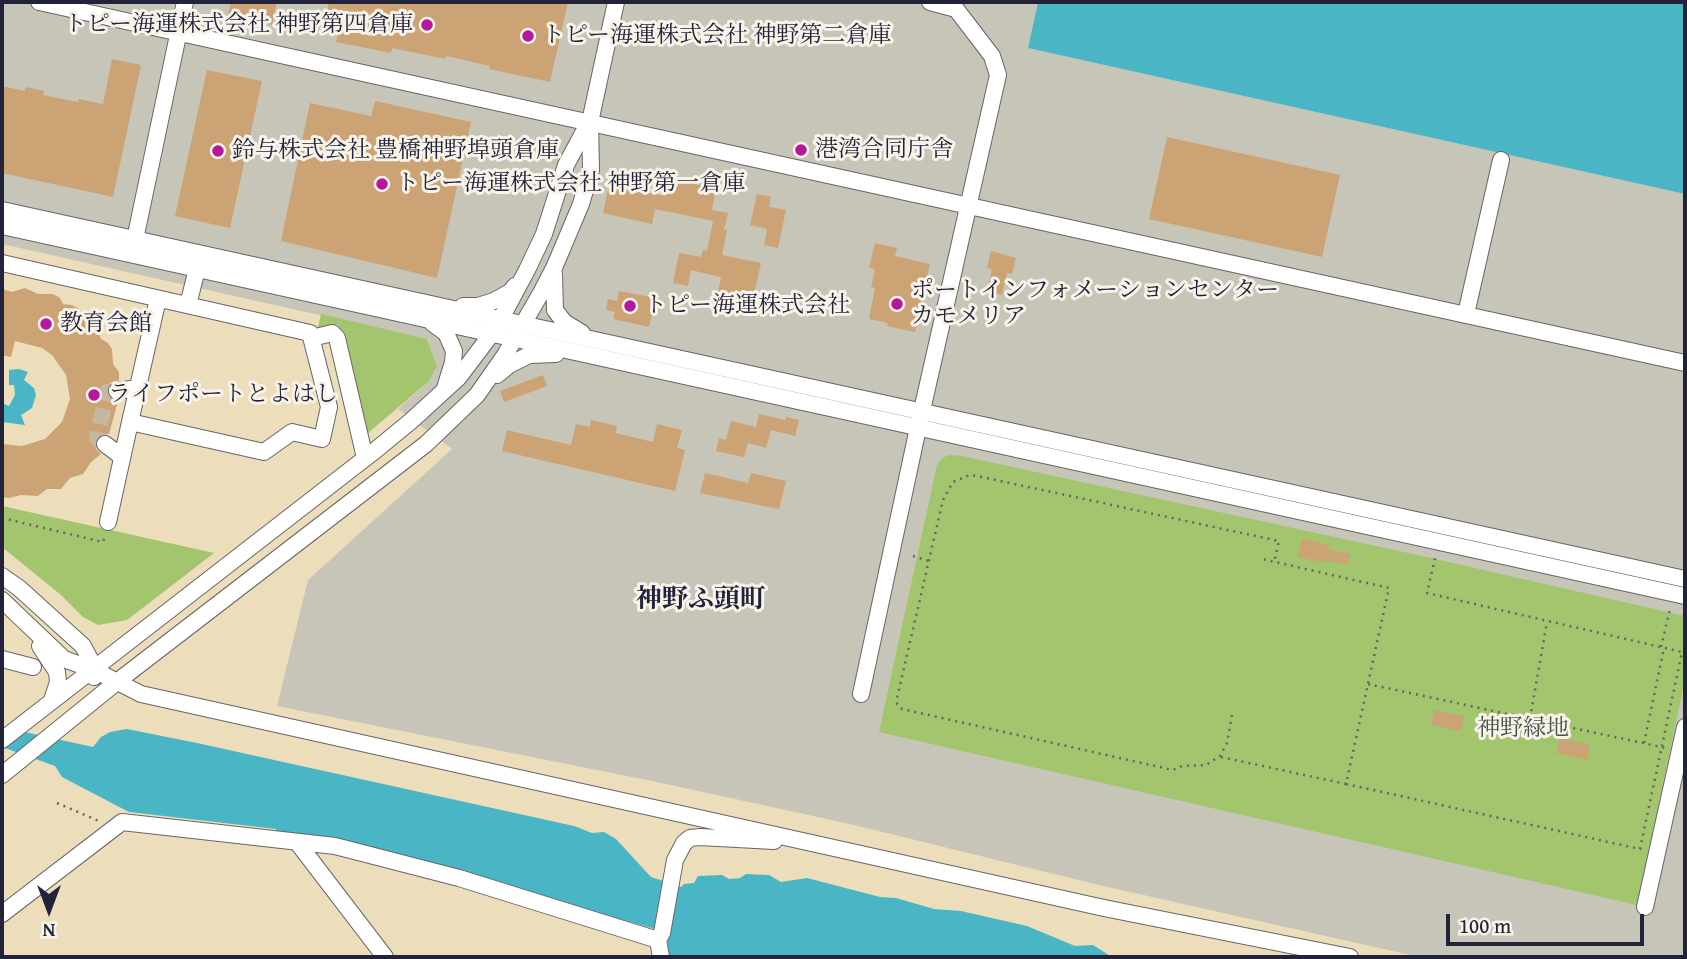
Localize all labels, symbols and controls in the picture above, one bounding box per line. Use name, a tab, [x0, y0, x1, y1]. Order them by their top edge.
place label: トピー海運株式会社 神野第四倉庫	[64, 11, 413, 39]
marker: トピー海運株式会社 神野第四倉庫	[419, 17, 435, 33]
place label: トピー海運株式会社 神野第二倉庫	[542, 22, 891, 50]
marker: トピー海運株式会社 神野第二倉庫	[520, 28, 536, 44]
place label: 港湾合同庁舎	[815, 136, 953, 164]
place label: 鈴与株式会社 豊橋神野埠頭倉庫	[232, 137, 559, 165]
marker: 港湾合同庁舎	[793, 142, 809, 158]
marker: 鈴与株式会社 豊橋神野埠頭倉庫	[210, 143, 226, 159]
place label: トピー海運株式会社 神野第一倉庫	[396, 170, 745, 198]
marker: トピー海運株式会社 神野第一倉庫	[374, 176, 390, 192]
place label: ポートインフォメーションセンター カモメリア	[911, 277, 1279, 331]
place label: トピー海運株式会社	[644, 292, 850, 320]
marker: ポートインフォメーションセンター カモメリア	[889, 296, 905, 312]
marker: トピー海運株式会社	[622, 298, 638, 314]
place label: 教育会館	[60, 310, 152, 338]
marker: 教育会館	[38, 316, 54, 332]
place label: ライフポートとよはし	[108, 381, 338, 409]
marker: ライフポートとよはし	[86, 387, 102, 403]
district label: 神野ふ頭町	[636, 584, 766, 616]
park label: 神野緑地	[1477, 715, 1569, 743]
north arrow	[14, 875, 84, 945]
scale bar	[1449, 900, 1647, 944]
text: 100 m	[1459, 910, 1511, 941]
text: N	[43, 917, 55, 945]

